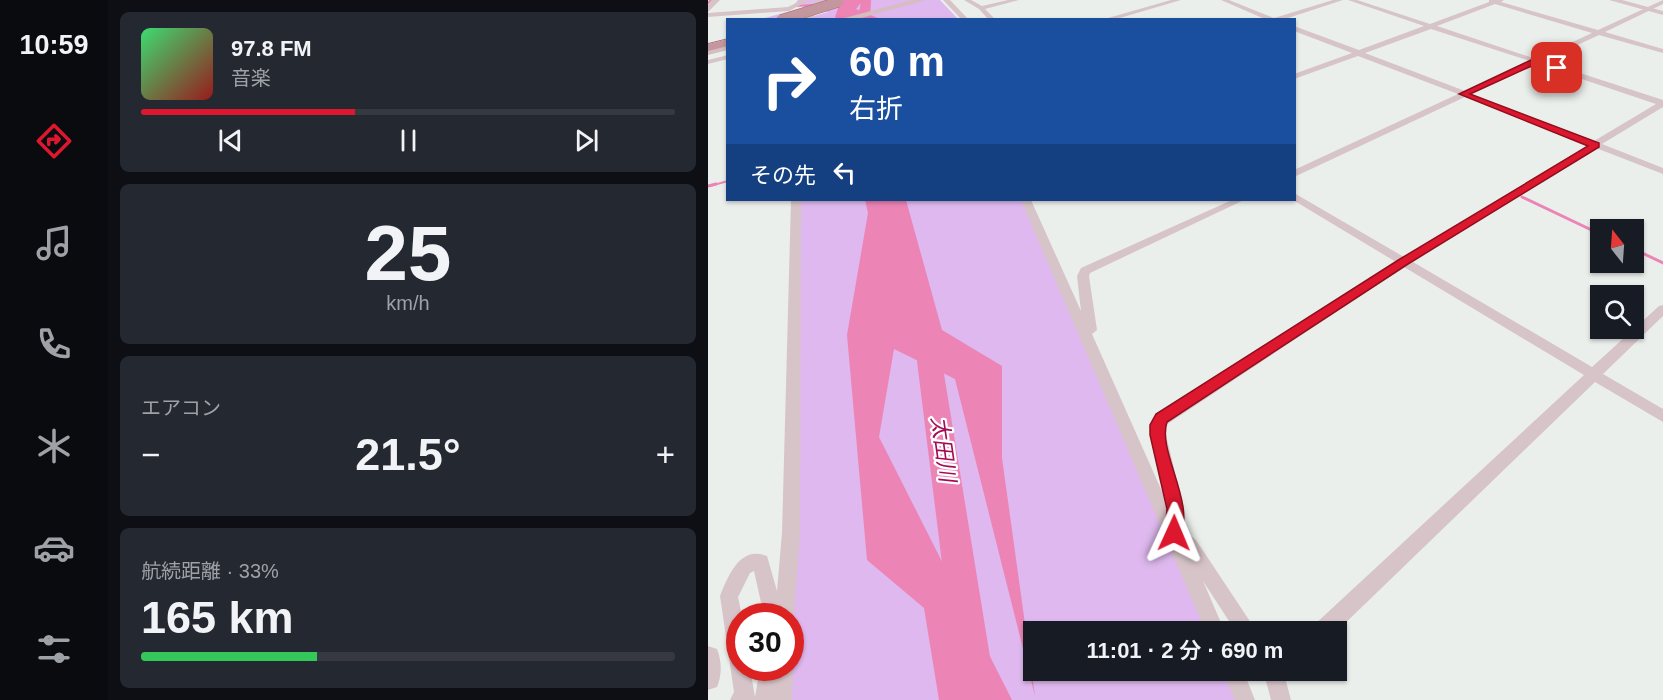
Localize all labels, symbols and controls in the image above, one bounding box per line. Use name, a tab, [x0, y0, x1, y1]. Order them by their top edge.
text: 10:59	[19, 30, 89, 60]
text: 97.8 FM	[231, 36, 312, 61]
text: 60 m	[849, 38, 945, 85]
icon: right	[750, 42, 828, 120]
pin	[1531, 42, 1582, 93]
icon: arrive	[1540, 51, 1573, 84]
text: 音楽	[231, 67, 271, 89]
text: 右折	[849, 94, 903, 124]
icon: directions	[33, 120, 75, 162]
icon: previous	[214, 124, 247, 157]
icon: pause	[392, 124, 425, 157]
icon: next	[570, 124, 603, 157]
icon: left	[828, 156, 861, 189]
text: その先	[750, 163, 816, 188]
text: 25	[365, 209, 451, 297]
north arrow	[1590, 219, 1644, 273]
map controls	[1590, 219, 1644, 339]
icon: music	[33, 222, 75, 264]
button: search	[1590, 285, 1644, 339]
text: km/h	[386, 292, 430, 314]
icon: phone	[33, 323, 75, 365]
text: エアコン	[141, 397, 221, 419]
water label: 太田川	[927, 415, 961, 485]
icon: climate	[33, 425, 75, 467]
text: 21.5°	[355, 429, 461, 480]
text: −	[141, 436, 160, 473]
text: +	[656, 436, 675, 473]
position arrow	[1142, 501, 1206, 565]
icon: car	[33, 527, 75, 569]
text: 航続距離 · 33%	[141, 560, 279, 582]
text: 165 km	[141, 592, 294, 643]
speed limit sign: 30	[726, 603, 804, 681]
icon: filters	[33, 628, 75, 670]
text: 11:01 · 2 分 · 690 m	[1087, 638, 1283, 663]

